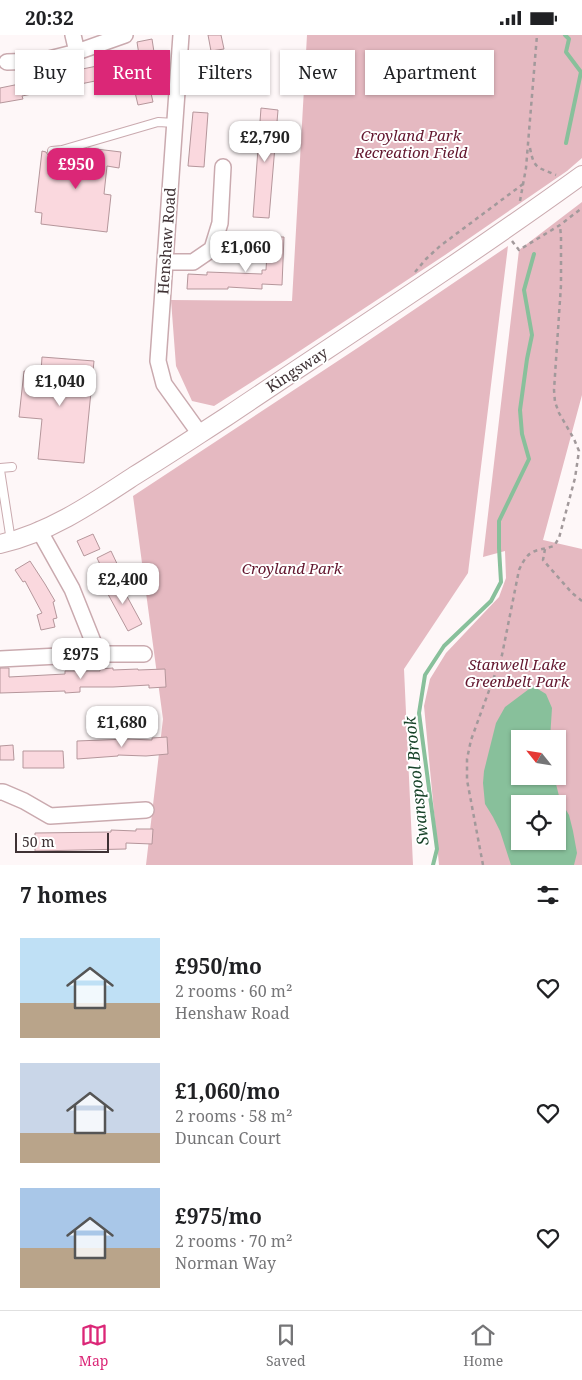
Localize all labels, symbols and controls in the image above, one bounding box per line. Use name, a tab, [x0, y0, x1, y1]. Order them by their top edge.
text: 20:32	[25, 5, 74, 31]
chip: Buy	[15, 50, 84, 95]
chip: Rent	[94, 50, 170, 95]
chip: Filters	[180, 50, 270, 95]
chip: New	[280, 50, 355, 95]
chip: Apartment	[365, 50, 494, 95]
pin: £2,790	[224, 121, 306, 163]
park label: Croyland Park Recreation Field	[353, 125, 468, 162]
text: £2,790	[240, 126, 290, 148]
pin: £950	[46, 147, 106, 190]
text: £950	[58, 153, 94, 175]
street label: Henshaw Road	[152, 187, 180, 295]
pin: £1,060	[205, 231, 287, 273]
text: £1,060	[221, 236, 271, 258]
street label: Kingsway	[262, 342, 331, 396]
pin: £1,040	[19, 365, 101, 407]
text: £1,040	[35, 370, 85, 392]
park label: Croyland Park	[242, 558, 343, 578]
pin: £2,400	[82, 563, 164, 605]
text: £2,400	[98, 568, 148, 590]
pin: £975	[51, 637, 111, 680]
text: £975	[63, 643, 99, 665]
park label: Stanwell Lake Greenbelt Park	[465, 654, 570, 691]
pin: £1,680	[81, 705, 163, 748]
text: £1,680	[97, 711, 147, 733]
water label: Swanspool Brook	[398, 714, 434, 847]
north arrow	[511, 730, 566, 785]
map controls	[511, 730, 566, 850]
button: locate	[511, 795, 566, 850]
scale bar	[15, 830, 109, 853]
text: 50 m	[22, 832, 55, 851]
text: 7 homes	[20, 881, 107, 909]
icon: filters	[534, 881, 562, 909]
text: £950/mo	[175, 952, 262, 980]
icon: home	[60, 958, 120, 1018]
icon: heart	[534, 974, 562, 1002]
text: 2 rooms · 60 m²	[175, 980, 292, 1002]
text: Henshaw Road	[175, 1002, 289, 1024]
text: £1,060/mo	[175, 1077, 280, 1105]
icon: home	[60, 1083, 120, 1143]
icon: heart	[534, 1099, 562, 1127]
text: 2 rooms · 58 m²	[175, 1105, 292, 1127]
text: Duncan Court	[175, 1127, 281, 1149]
text: £975/mo	[175, 1202, 262, 1230]
icon: home	[60, 1208, 120, 1268]
icon: heart	[534, 1224, 562, 1252]
text: 2 rooms · 70 m²	[175, 1230, 292, 1252]
text: Norman Way	[175, 1252, 276, 1274]
tab: Map	[79, 1321, 108, 1370]
tab: Saved	[266, 1321, 306, 1370]
tab: Home	[463, 1321, 503, 1370]

